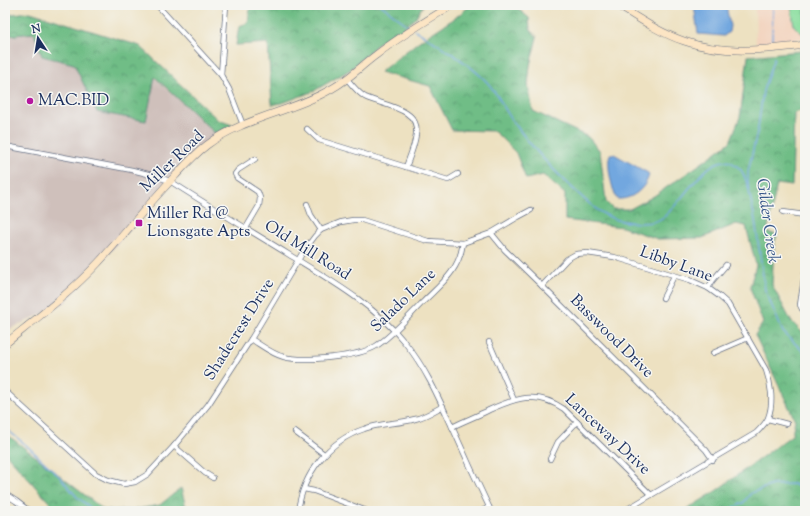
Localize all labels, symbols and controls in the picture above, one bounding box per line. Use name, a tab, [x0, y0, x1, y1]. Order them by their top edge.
north arrow	[18, 18, 58, 58]
text: N	[29, 20, 42, 38]
place label: MAC.BID	[38, 90, 109, 113]
marker: MAC.BID	[25, 96, 35, 106]
street label: Miller Road	[136, 126, 210, 198]
water label: Gilder Creek	[749, 177, 785, 265]
place label: Miller Rd @ Lionsgate Apts	[147, 203, 250, 244]
street label: Old Mill Road	[259, 215, 355, 287]
marker: Miller Rd @ Lionsgate Apts	[134, 218, 144, 228]
street label: Libby Lane	[636, 241, 716, 289]
street label: Salado Lane	[366, 264, 442, 338]
street label: Shadecrest Drive	[199, 274, 281, 386]
street label: Basswood Drive	[564, 290, 658, 384]
street label: Lanceway Drive	[559, 389, 655, 481]

